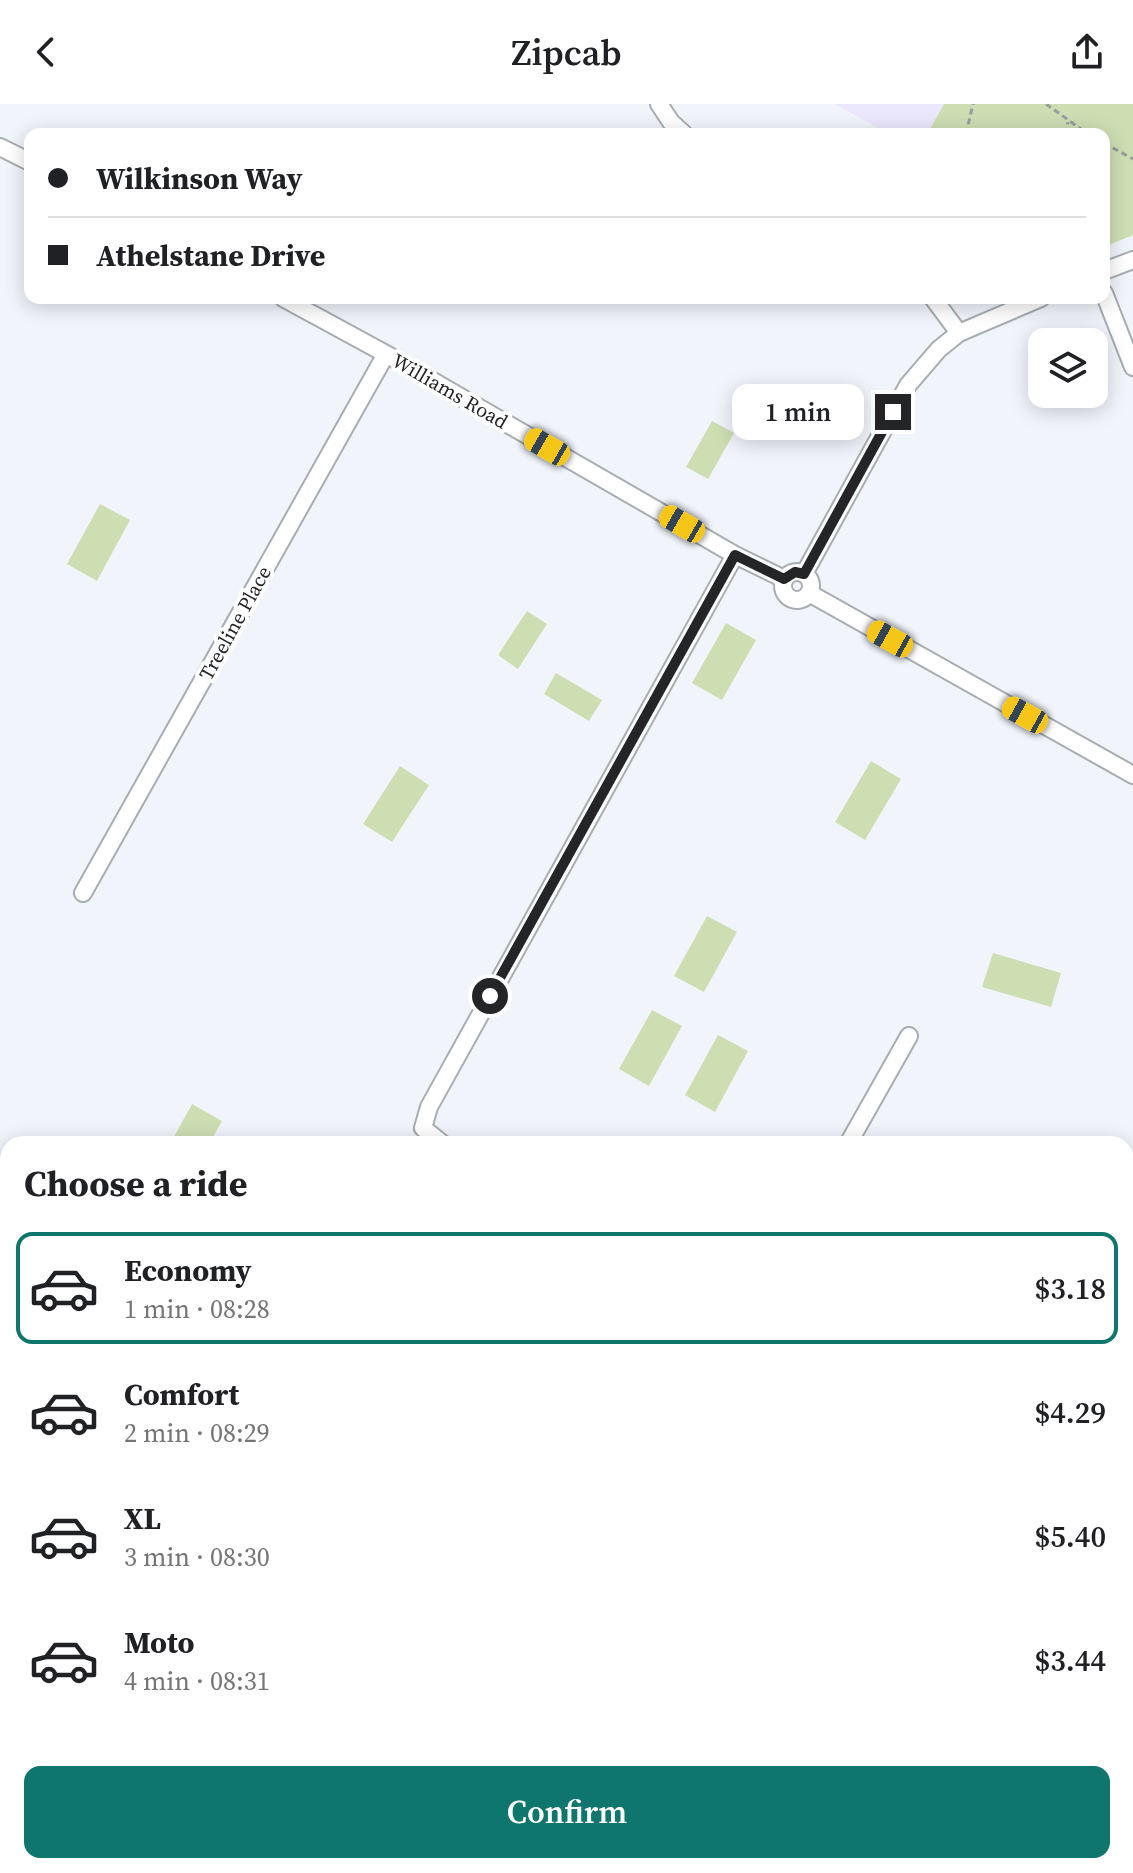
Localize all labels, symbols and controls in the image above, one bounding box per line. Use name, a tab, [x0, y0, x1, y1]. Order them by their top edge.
text: Zipcab	[511, 28, 622, 77]
icon: back	[24, 30, 68, 74]
icon: share	[1065, 30, 1109, 74]
text: Wilkinson Way	[96, 158, 303, 199]
text: Athelstane Drive	[96, 235, 325, 276]
map controls	[1028, 328, 1108, 408]
button: layers	[1028, 328, 1108, 408]
street label: Williams Road	[387, 347, 514, 436]
callout: 1 min	[733, 384, 865, 440]
text: 1 min	[765, 394, 831, 430]
route end	[875, 394, 911, 430]
car	[520, 425, 574, 469]
car	[655, 502, 709, 546]
street label: Treeline Place	[192, 561, 278, 685]
car	[863, 617, 917, 661]
car	[998, 693, 1052, 737]
route start	[472, 978, 508, 1014]
text: Choose a ride	[24, 1159, 247, 1208]
text: Economy	[124, 1250, 252, 1291]
icon: car	[28, 1252, 100, 1324]
text: $3.18	[1035, 1268, 1106, 1309]
text: 1 min · 08:28	[124, 1291, 270, 1327]
text: Comfort	[124, 1374, 239, 1415]
icon: car	[28, 1376, 100, 1448]
text: $4.29	[1035, 1392, 1106, 1433]
text: 2 min · 08:29	[124, 1415, 270, 1451]
text: XL	[124, 1498, 161, 1539]
icon: car	[28, 1500, 100, 1572]
text: $5.40	[1035, 1516, 1106, 1557]
text: 3 min · 08:30	[124, 1539, 270, 1575]
text: Moto	[124, 1622, 195, 1663]
icon: car	[28, 1624, 100, 1696]
text: $3.44	[1035, 1640, 1106, 1681]
text: 4 min · 08:31	[124, 1663, 270, 1699]
button: Confirm	[24, 1766, 1110, 1858]

